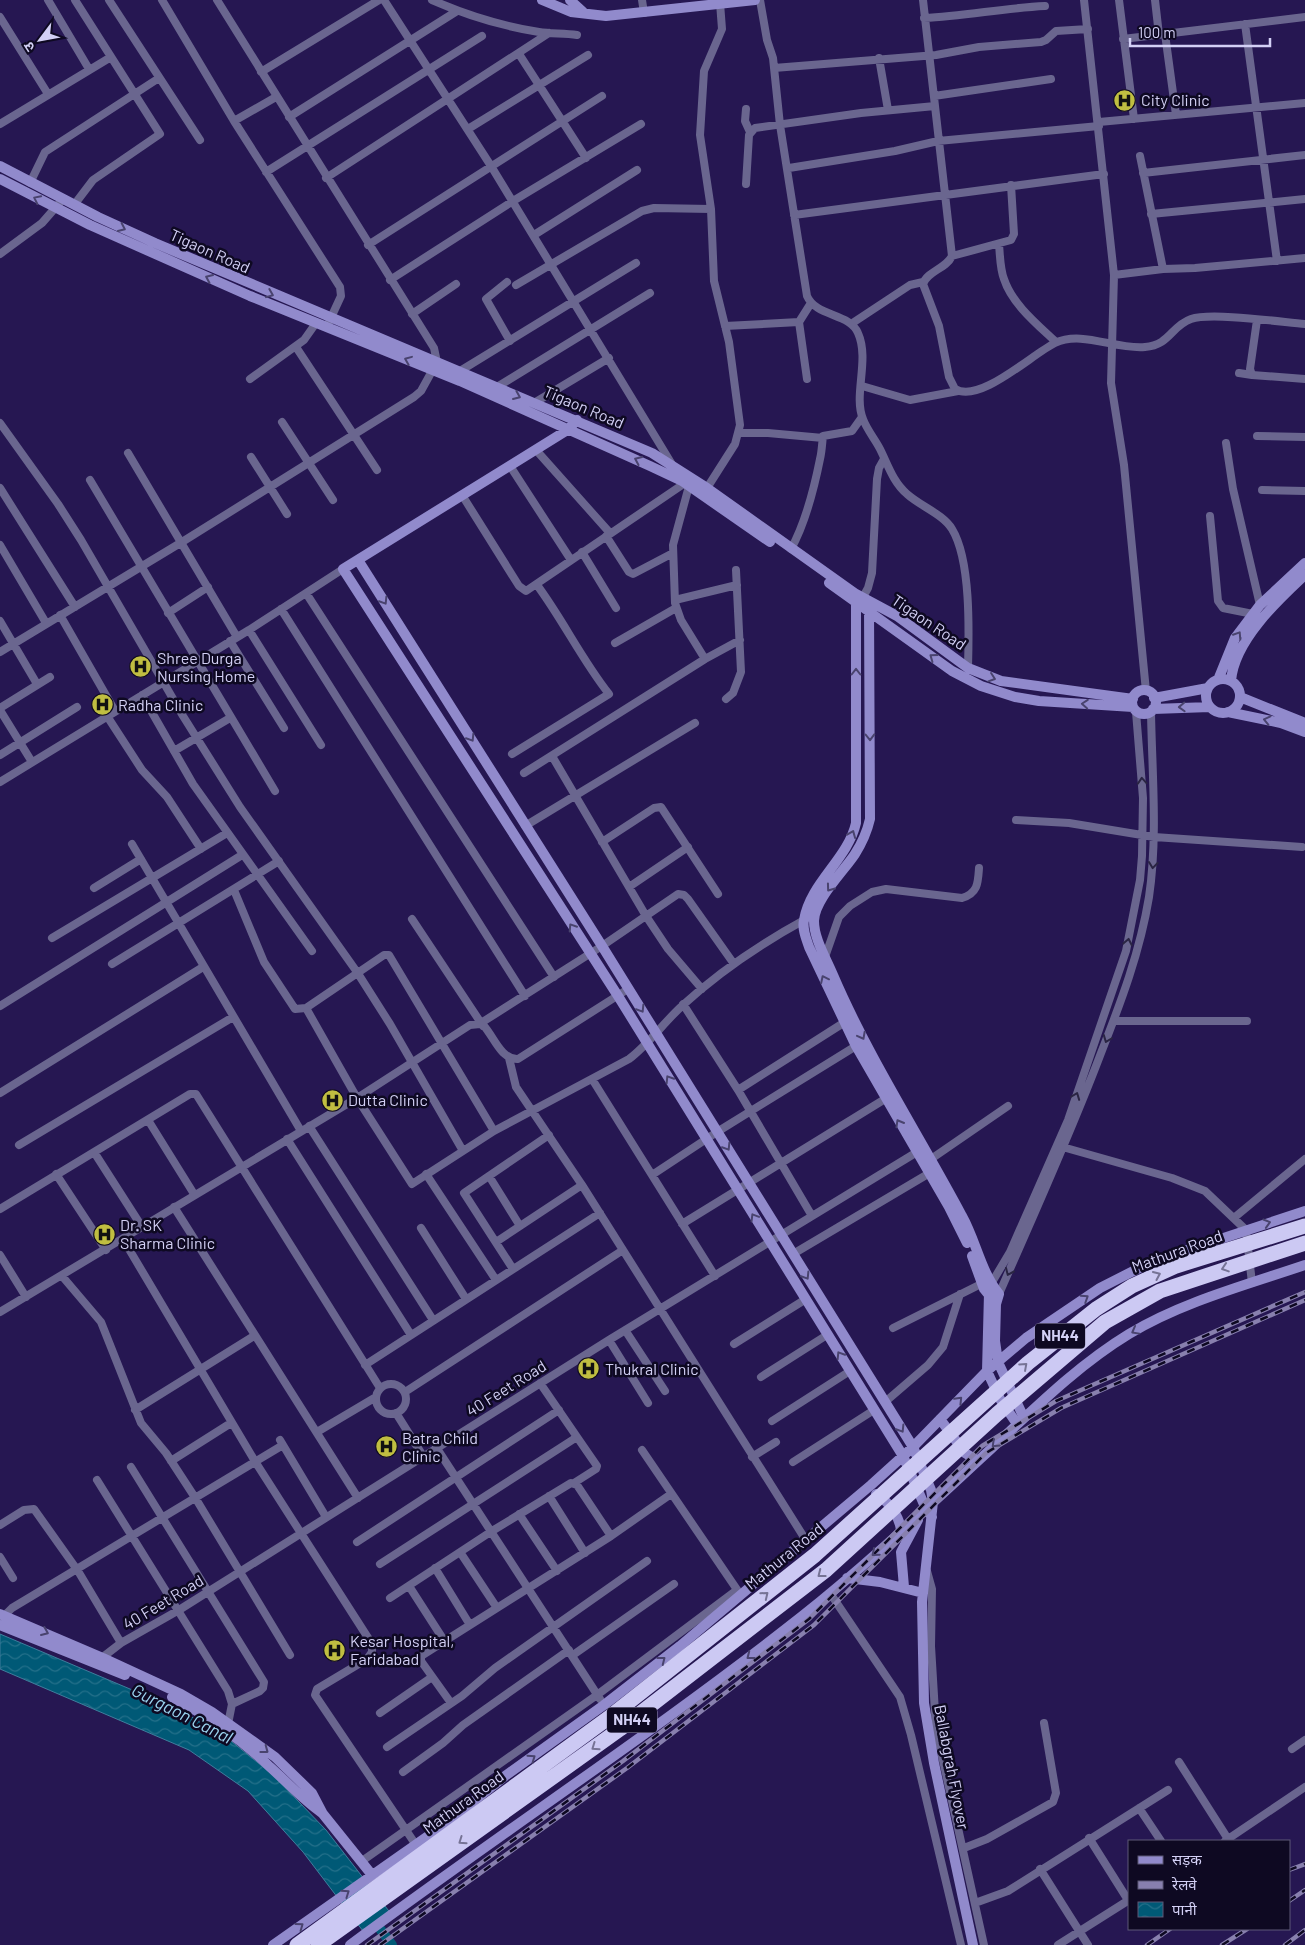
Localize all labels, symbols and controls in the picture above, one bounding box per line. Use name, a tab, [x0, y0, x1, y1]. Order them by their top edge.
north arrow	[15, 15, 65, 65]
scale bar	[1130, 15, 1270, 47]
text: 100 m	[1138, 23, 1176, 41]
text: उ	[19, 38, 38, 55]
hospital icon: City Clinic	[1113, 88, 1137, 112]
place label: City Clinic	[1141, 90, 1210, 109]
one-way arrow	[34, 195, 43, 205]
one-way arrow	[117, 222, 126, 232]
street label: Tigaon Road	[167, 224, 253, 277]
one-way arrow	[205, 274, 214, 285]
one-way arrow	[265, 287, 274, 298]
one-way arrow	[404, 356, 413, 366]
street label: Tigaon Road	[541, 381, 627, 432]
one-way arrow	[512, 389, 521, 400]
one-way arrow	[634, 455, 643, 466]
street label: Tigaon Road	[888, 590, 970, 653]
one-way arrow	[377, 596, 387, 605]
one-way arrow	[1231, 632, 1241, 641]
place label: Shree Durga Nursing Home	[157, 648, 255, 685]
one-way arrow	[929, 654, 939, 663]
hospital icon: Shree Durga Nursing Home	[129, 655, 153, 679]
one-way arrow	[851, 668, 861, 676]
one-way arrow	[987, 672, 996, 682]
hospital icon: Radha Clinic	[90, 693, 114, 717]
place label: Radha Clinic	[118, 695, 203, 714]
one-way arrow	[1080, 698, 1088, 709]
one-way arrow	[1178, 702, 1186, 712]
one-way arrow	[1263, 715, 1272, 726]
one-way arrow	[464, 733, 474, 742]
one-way arrow	[865, 734, 875, 741]
one-way arrow	[1136, 777, 1147, 785]
one-way arrow	[846, 830, 856, 839]
one-way arrow	[1148, 861, 1158, 870]
one-way arrow	[828, 882, 836, 891]
one-way arrow	[569, 923, 579, 932]
one-way arrow	[1122, 938, 1133, 947]
one-way arrow	[820, 975, 830, 984]
one-way arrow	[635, 1004, 644, 1013]
one-way arrow	[856, 1031, 866, 1040]
one-way arrow	[1102, 1034, 1113, 1043]
one-way arrow	[666, 1075, 676, 1084]
hospital icon: Dutta Clinic	[320, 1088, 344, 1112]
place label: Dutta Clinic	[348, 1090, 428, 1109]
one-way arrow	[1070, 1093, 1080, 1101]
one-way arrow	[896, 1119, 906, 1128]
one-way arrow	[721, 1141, 730, 1151]
one-way arrow	[751, 1213, 761, 1222]
place label: Dr. SK Sharma Clinic	[120, 1215, 215, 1252]
one-way arrow	[1262, 1219, 1271, 1229]
hospital icon: Dr. SK Sharma Clinic	[92, 1222, 116, 1246]
street label: Mathura Road	[1129, 1225, 1225, 1276]
one-way arrow	[1222, 1262, 1230, 1272]
one-way arrow	[1004, 1267, 1015, 1276]
one-way arrow	[800, 1270, 810, 1279]
one-way arrow	[1152, 1270, 1161, 1281]
one-way arrow	[1079, 1295, 1088, 1304]
road number: NH44	[1035, 1324, 1085, 1348]
one-way arrow	[1131, 1325, 1140, 1335]
one-way arrow	[837, 1352, 846, 1361]
street label: 40 Feet Road	[462, 1355, 549, 1420]
hospital icon: Thukral Clinic	[577, 1357, 601, 1381]
place label: Thukral Clinic	[605, 1359, 699, 1378]
one-way arrow	[1019, 1363, 1028, 1372]
one-way arrow	[953, 1396, 962, 1405]
one-way arrow	[895, 1423, 905, 1432]
place label: Batra Child Clinic	[402, 1428, 478, 1465]
hospital icon: Batra Child Clinic	[374, 1435, 398, 1459]
one-way arrow	[992, 1438, 1001, 1447]
street label: Mathura Road	[741, 1518, 827, 1593]
one-way arrow	[872, 1548, 881, 1557]
one-way arrow	[818, 1568, 827, 1576]
street label: 40 Feet Road	[119, 1570, 207, 1633]
one-way arrow	[760, 1591, 769, 1600]
one-way arrow	[40, 1626, 49, 1637]
place label: Kesar Hospital, Faridabad	[350, 1631, 455, 1668]
hospital icon: Kesar Hospital, Faridabad	[322, 1638, 346, 1662]
one-way arrow	[746, 1651, 755, 1660]
one-way arrow	[656, 1658, 665, 1666]
water label: Gurgaon Canal	[128, 1678, 237, 1748]
street label: Ballabgrah Flyover	[931, 1703, 974, 1831]
road number: NH44	[607, 1708, 657, 1732]
one-way arrow	[591, 1741, 600, 1750]
one-way arrow	[259, 1744, 269, 1753]
one-way arrow	[526, 1755, 536, 1764]
street label: Mathura Road	[419, 1766, 507, 1837]
one-way arrow	[458, 1835, 468, 1844]
legend	[1128, 1840, 1290, 1930]
text: सड़क	[1172, 1850, 1202, 1868]
text: रेलवे	[1171, 1875, 1197, 1893]
one-way arrow	[340, 1890, 350, 1899]
text: पानी	[1172, 1900, 1198, 1918]
one-way arrow	[294, 1923, 304, 1932]

